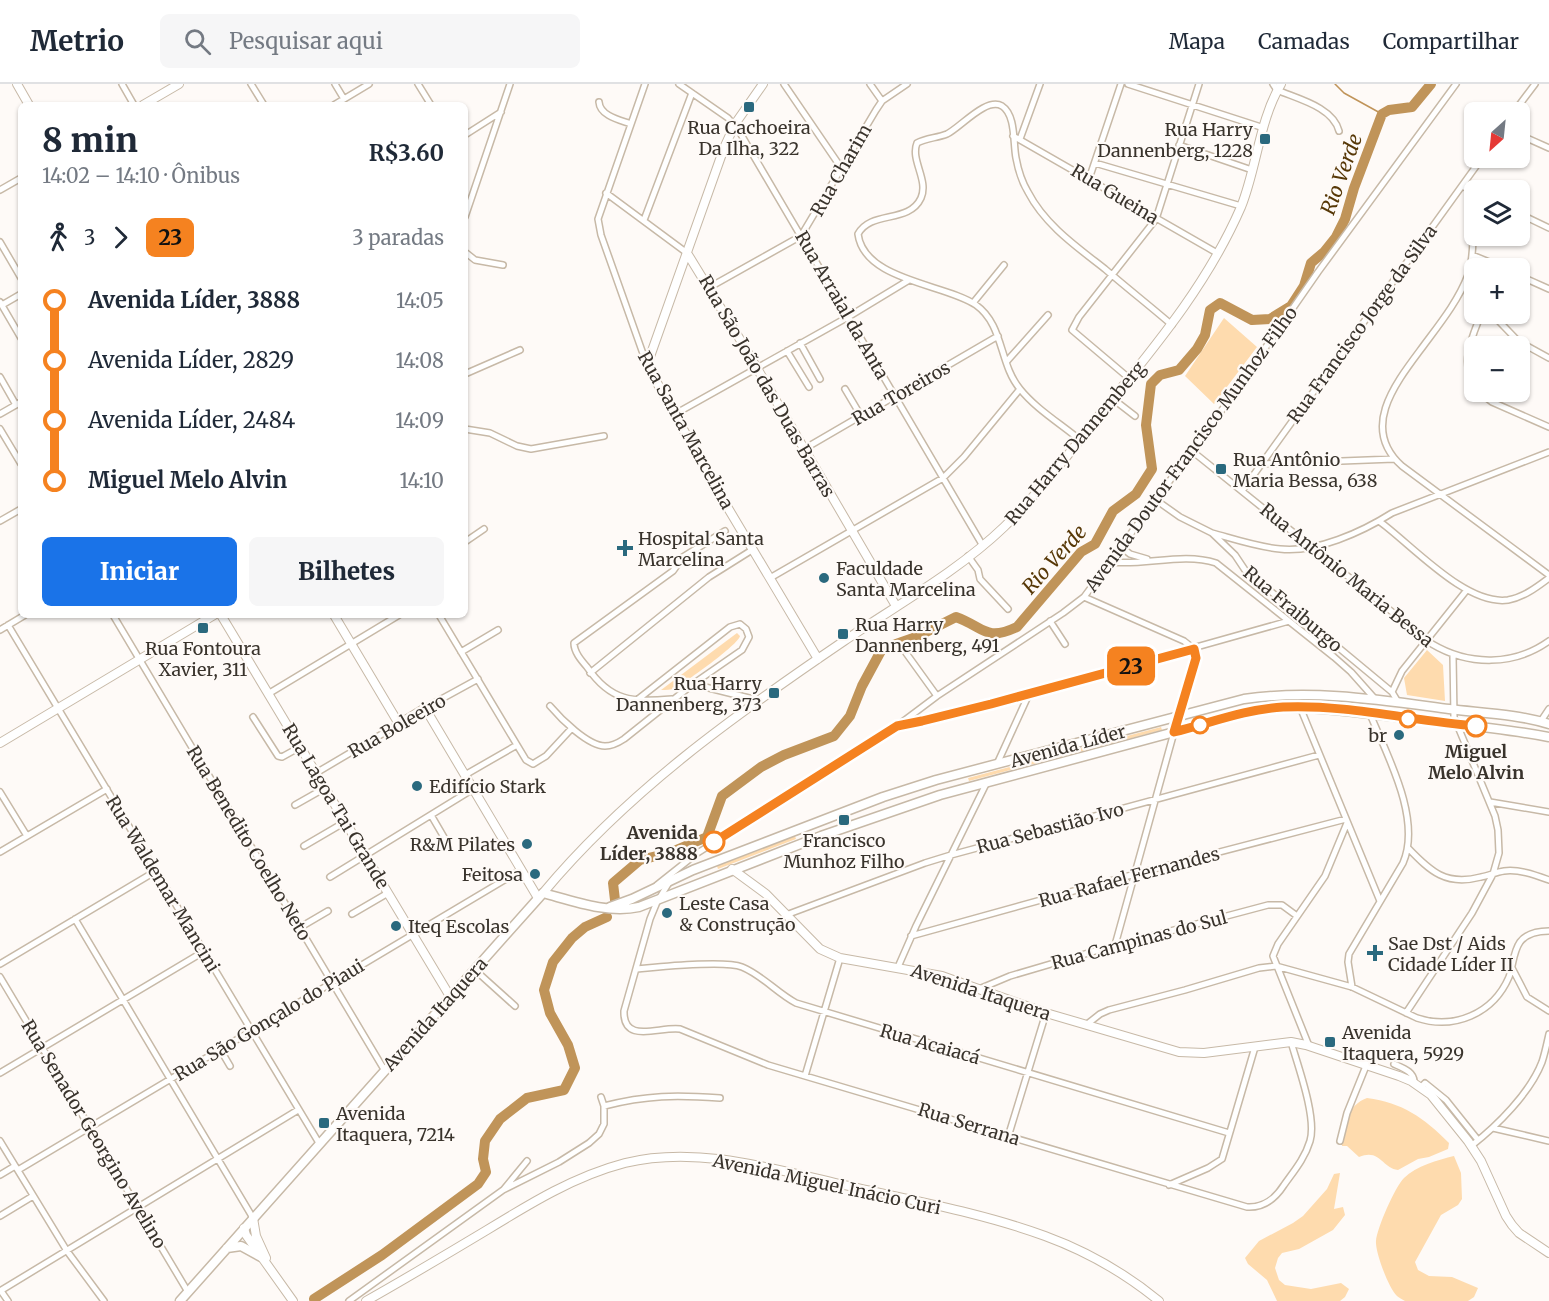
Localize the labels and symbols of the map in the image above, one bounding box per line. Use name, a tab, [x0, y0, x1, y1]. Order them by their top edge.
marker: Rua Cachoeira Da Ilha, 322	[742, 100, 756, 114]
north arrow	[1464, 102, 1530, 168]
place label: Rua Cachoeira Da Ilha, 322	[687, 116, 811, 160]
place label: Rua Harry Dannenberg, 1228	[1097, 118, 1254, 162]
street label: Rua Charim	[805, 120, 877, 220]
water label: Rio Verde	[1315, 130, 1367, 218]
marker: Rua Harry Dannenberg, 1228	[1258, 132, 1272, 146]
street label: Rua Gueina	[1067, 159, 1163, 229]
street label: Rua Francisco Jorge da Silva	[1282, 220, 1442, 428]
street label: Rua Arraial da Anta	[790, 227, 894, 384]
street label: Rua São João das Duas Barras	[694, 271, 840, 501]
street label: Avenida Doutor Francisco Munhoz Filho	[1079, 302, 1302, 597]
street label: Rua Santa Marcelina	[633, 347, 739, 513]
street label: Rua Toreiros	[848, 356, 954, 430]
street label: Rua Harry Dannemberg	[1000, 357, 1150, 529]
place label: Rua Antônio Maria Bessa, 638	[1233, 448, 1377, 492]
marker: Rua Antônio Maria Bessa, 638	[1214, 462, 1228, 476]
street label: Rua Antônio Maria Bessa	[1256, 498, 1439, 652]
water label: Rio Verde	[1016, 519, 1092, 599]
place label: Hospital Santa Marcelina	[638, 527, 764, 571]
marker: Hospital Santa Marcelina	[616, 539, 634, 557]
place label: Faculdade Santa Marcelina	[836, 557, 976, 601]
street label: Rua Fraiburgo	[1239, 561, 1347, 657]
marker: Faculdade Santa Marcelina	[817, 571, 831, 585]
place label: Rua Harry Dannenberg, 491	[855, 613, 1000, 657]
marker: Rua Fontoura Xavier, 311	[196, 621, 210, 635]
marker: Rua Harry Dannenberg, 491	[836, 627, 850, 641]
place label: Rua Fontoura Xavier, 311	[145, 637, 261, 681]
line badge: 23	[1104, 646, 1158, 686]
place label: Rua Harry Dannenberg, 373	[616, 672, 763, 716]
marker: Rua Harry Dannenberg, 373	[767, 686, 781, 700]
street label: Rua Boleeiro	[344, 689, 450, 763]
unlabelled marker	[1399, 710, 1417, 728]
marker: Miguel Melo Alvin	[1465, 715, 1487, 737]
unlabelled marker	[1191, 716, 1209, 734]
street label: Rua Lagoa Tai Grande	[278, 719, 394, 893]
street label: Avenida Líder	[1007, 720, 1128, 773]
place label: br	[1367, 724, 1387, 747]
marker: br	[1392, 728, 1406, 742]
place label: Miguel Melo Alvin	[1428, 740, 1524, 784]
street label: Rua Benedito Coelho Neto	[182, 741, 316, 945]
place label: Edifício Stark	[429, 775, 547, 798]
marker: Edifício Stark	[410, 779, 424, 793]
street label: Rua Waldemar Mancini	[101, 791, 225, 977]
street label: Rua Sebastião Ivo	[974, 797, 1126, 859]
marker: Francisco Munhoz Filho	[837, 813, 851, 827]
place label: Avenida Líder, 3888	[600, 821, 698, 865]
place label: Francisco Munhoz Filho	[783, 829, 905, 873]
marker: Avenida Líder, 3888	[703, 831, 725, 853]
place label: R&M Pilates	[410, 833, 515, 856]
marker: R&M Pilates	[520, 837, 534, 851]
street label: Rua Rafael Fernandes	[1036, 842, 1222, 912]
place label: Feitosa	[462, 863, 523, 886]
marker: Feitosa	[528, 867, 542, 881]
place label: Leste Casa & Construção	[679, 892, 795, 936]
street label: Rua Campinas do Sul	[1049, 905, 1230, 975]
marker: Leste Casa & Construção	[660, 906, 674, 920]
place label: Iteq Escolas	[408, 915, 510, 938]
marker: Iteq Escolas	[389, 919, 403, 933]
place label: Sae Dst / Aids Cidade Líder II	[1388, 932, 1514, 976]
marker: Sae Dst / Aids Cidade Líder II	[1366, 944, 1384, 962]
street label: Avenida Itaquera	[377, 952, 492, 1076]
street label: Rua São Gonçalo do Piaui	[170, 954, 368, 1086]
street label: Avenida Itaquera	[907, 958, 1054, 1026]
street label: Rua Senador Georgino Avelino	[16, 1015, 172, 1253]
street label: Rua Acaiacá	[877, 1019, 983, 1069]
place label: Avenida Itaquera, 5929	[1341, 1021, 1464, 1065]
marker: Avenida Itaquera, 5929	[1323, 1035, 1337, 1049]
street label: Rua Serrana	[915, 1098, 1023, 1150]
place label: Avenida Itaquera, 7214	[335, 1102, 455, 1146]
marker: Avenida Itaquera, 7214	[317, 1116, 331, 1130]
street label: Avenida Miguel Inácio Curi	[710, 1148, 943, 1219]

